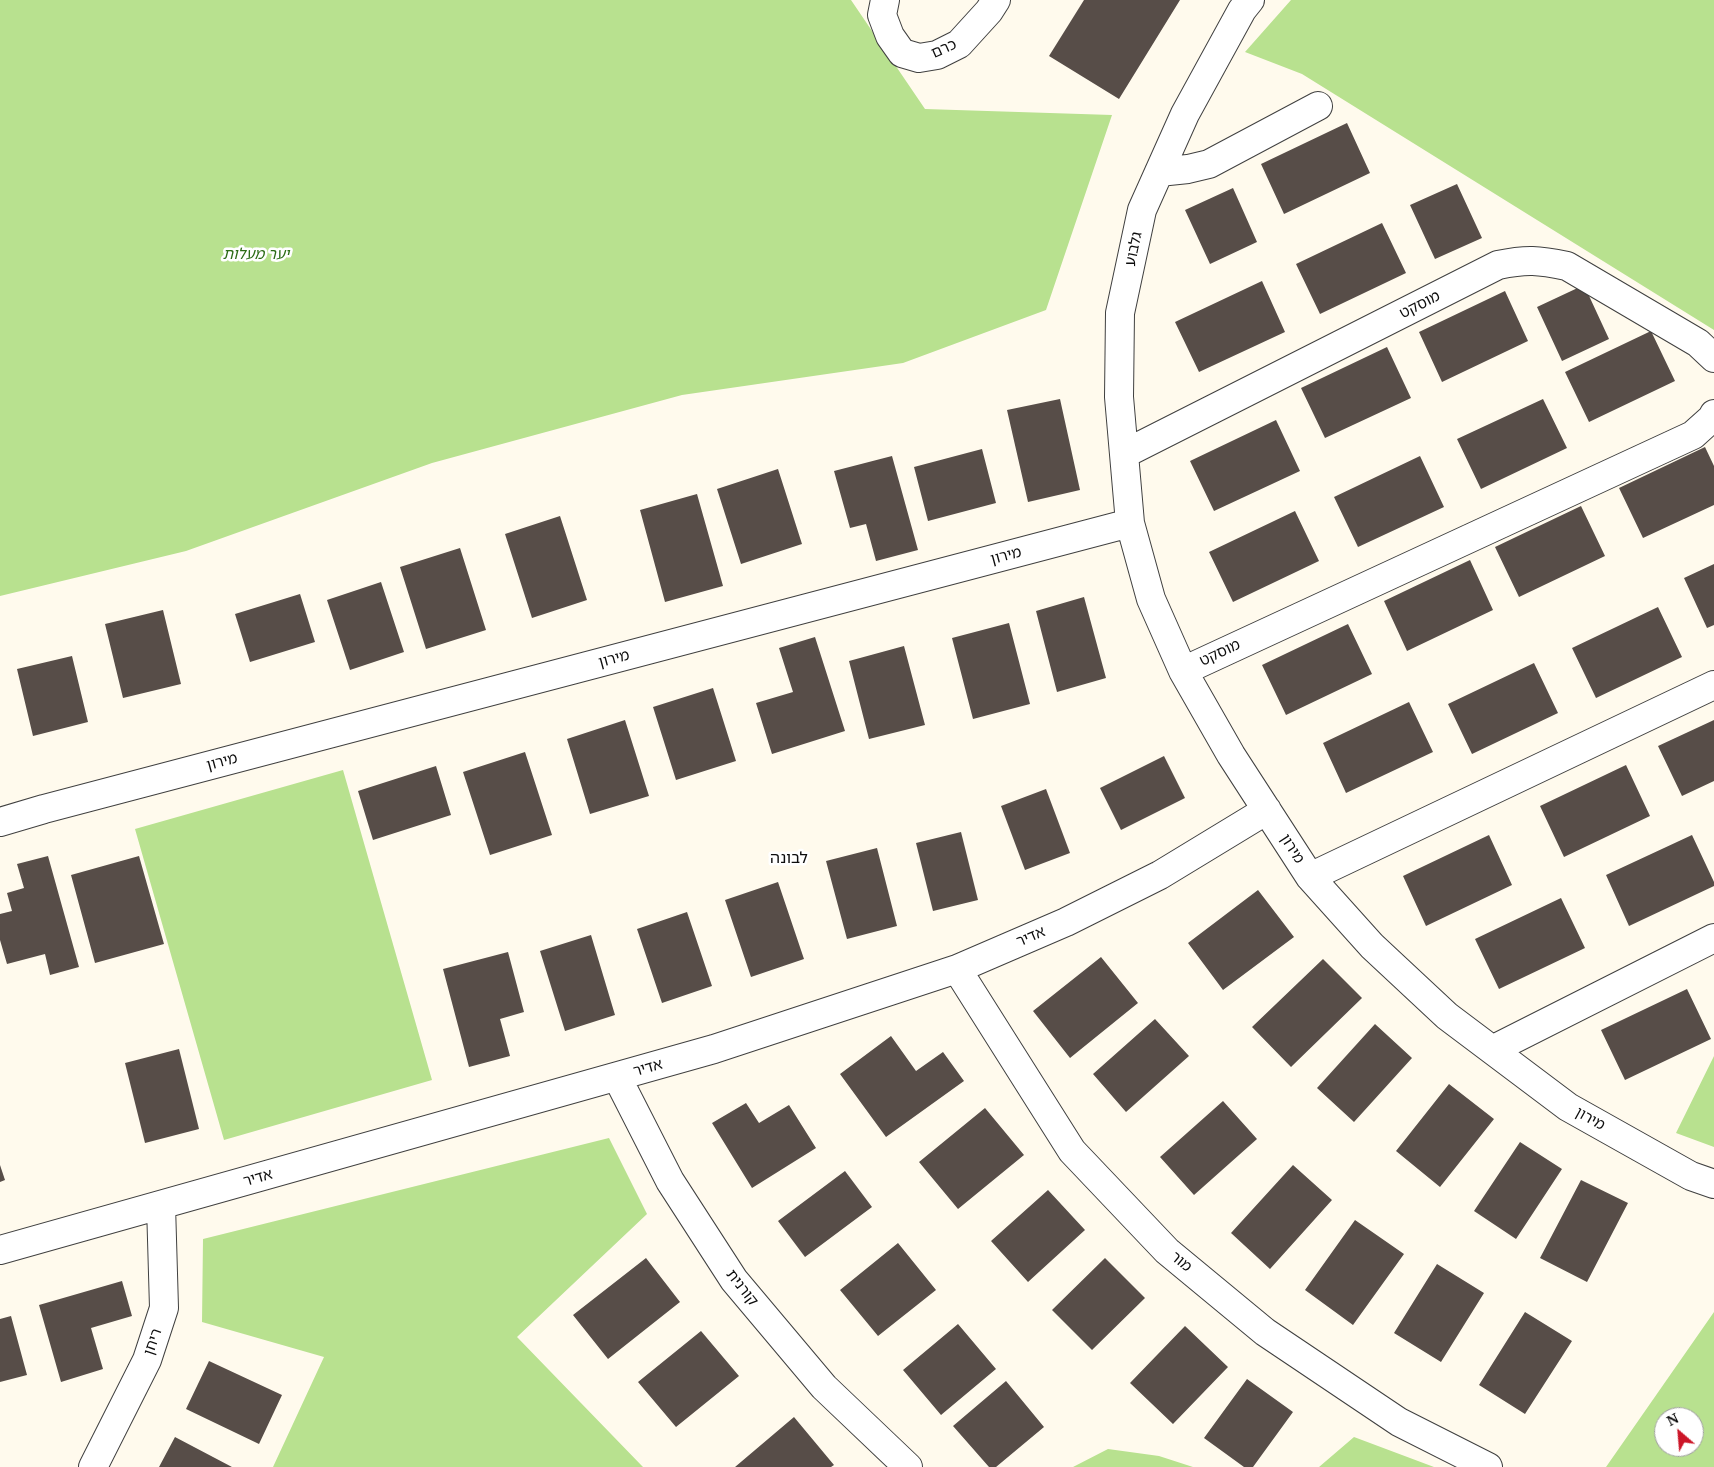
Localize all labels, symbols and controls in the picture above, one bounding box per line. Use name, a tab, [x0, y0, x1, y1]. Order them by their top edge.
street label: כרם	[929, 36, 959, 62]
street label: גלבוע	[1122, 230, 1146, 268]
park label: יער מעלות	[223, 246, 289, 264]
street label: מוסקט	[1397, 287, 1443, 323]
street label: מירון	[989, 543, 1023, 569]
street label: מוסקט	[1197, 636, 1243, 670]
street label: מירון	[597, 646, 631, 672]
street label: מירון	[205, 749, 239, 775]
street label: מירון	[1276, 831, 1308, 867]
district label: לבונה	[770, 848, 808, 868]
street label: אדיר	[1014, 923, 1048, 951]
street label: אדיר	[631, 1055, 665, 1081]
street label: מירון	[1572, 1104, 1608, 1134]
street label: אדיר	[241, 1165, 275, 1191]
street label: מור	[1167, 1248, 1195, 1276]
street label: קורנית	[722, 1266, 762, 1310]
street label: ריחן	[140, 1326, 166, 1358]
north arrow	[1654, 1407, 1704, 1457]
text: N	[1663, 1408, 1682, 1430]

